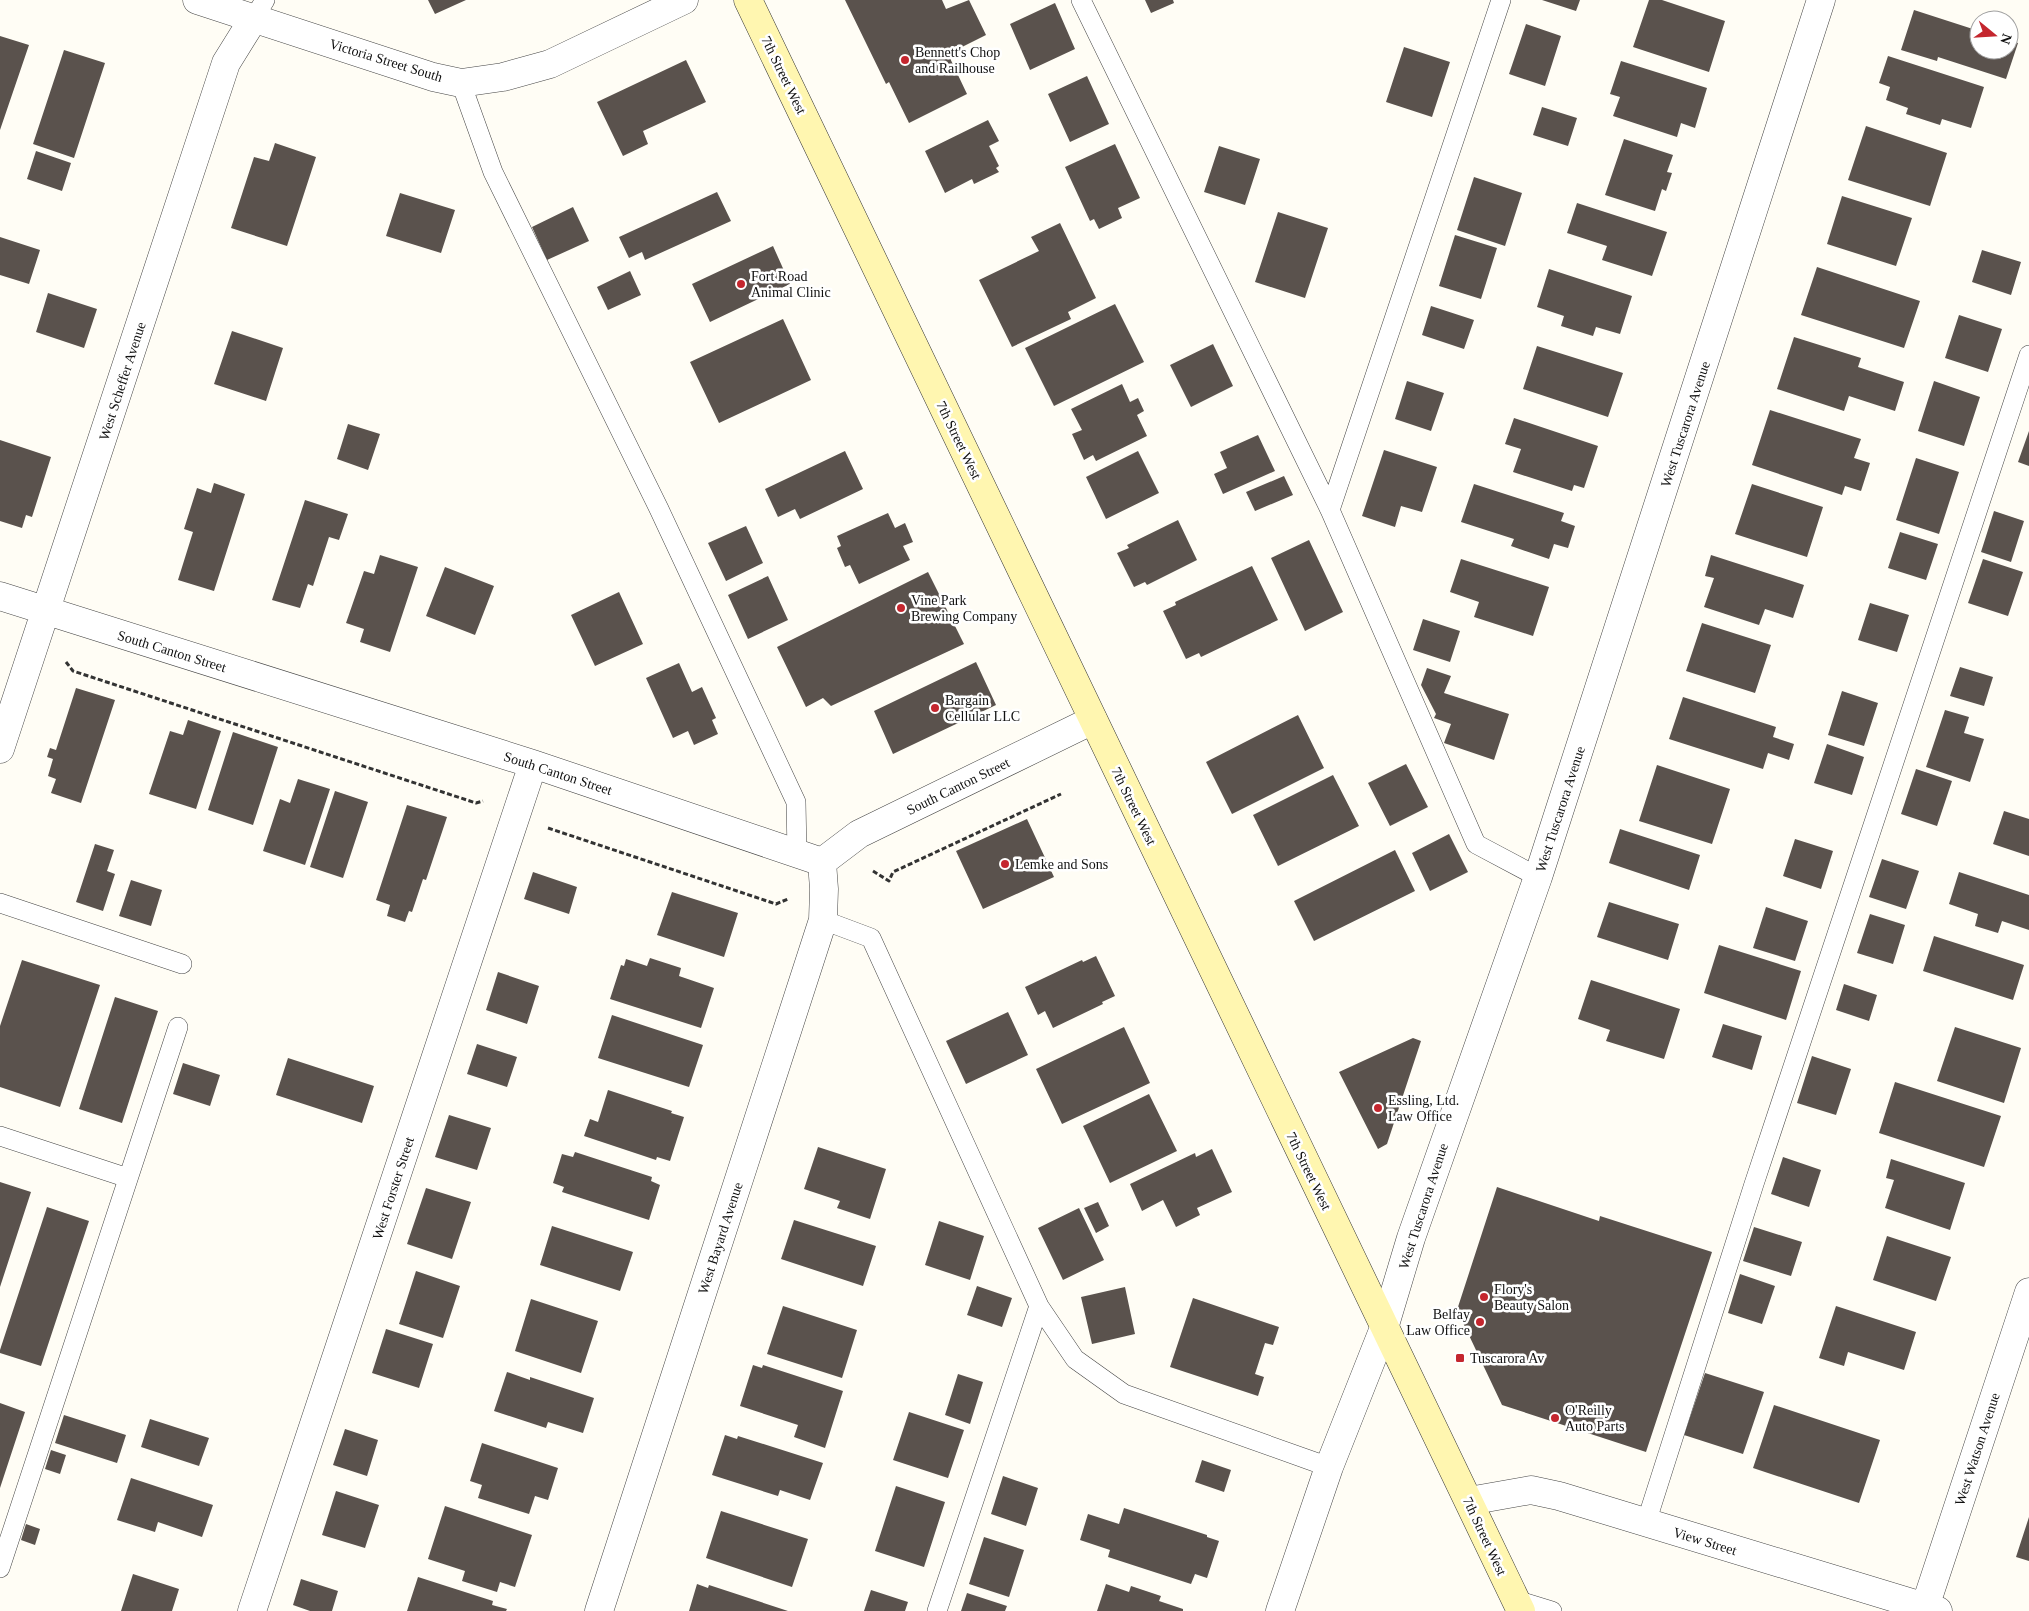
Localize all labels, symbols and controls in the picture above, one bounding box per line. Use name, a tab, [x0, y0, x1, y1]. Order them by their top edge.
north arrow	[1969, 10, 2019, 60]
text: N	[1997, 32, 2015, 46]
street label: 7th Street West	[758, 34, 809, 117]
street label: Victoria Street South	[328, 36, 444, 85]
place label: Bennett's Chop and Railhouse	[915, 45, 1000, 76]
marker: Bennett's Chop and Railhouse	[899, 54, 911, 66]
place label: Fort Road Animal Clinic	[751, 269, 831, 300]
marker: Fort Road Animal Clinic	[735, 278, 747, 290]
street label: West Scheffer Avenue	[96, 320, 149, 442]
street label: West Tuscarora Avenue	[1658, 359, 1713, 489]
street label: 7th Street West	[933, 399, 984, 482]
place label: Vine Park Brewing Company	[911, 593, 1017, 624]
marker: Vine Park Brewing Company	[895, 602, 907, 614]
street label: South Canton Street	[116, 628, 228, 675]
place label: Bargain Cellular LLC	[945, 693, 1020, 724]
marker: Bargain Cellular LLC	[929, 702, 941, 714]
street label: West Tuscarora Avenue	[1533, 744, 1588, 874]
street label: South Canton Street	[502, 749, 614, 798]
street label: South Canton Street	[904, 755, 1012, 818]
street label: 7th Street West	[1108, 765, 1159, 848]
place label: Lemke and Sons	[1015, 857, 1108, 872]
marker: Lemke and Sons	[999, 858, 1011, 870]
place label: Essling, Ltd. Law Office	[1388, 1093, 1459, 1124]
marker: Essling, Ltd. Law Office	[1372, 1102, 1384, 1114]
street label: 7th Street West	[1283, 1130, 1334, 1213]
street label: West Forster Street	[370, 1135, 417, 1241]
street label: West Tuscarora Avenue	[1396, 1141, 1451, 1271]
street label: West Bayard Avenue	[695, 1180, 746, 1296]
place label: Flory's Beauty Salon	[1494, 1282, 1569, 1313]
marker: Flory's Beauty Salon	[1478, 1291, 1490, 1303]
place label: Belfay Law Office	[1406, 1307, 1470, 1338]
marker: Belfay Law Office	[1474, 1316, 1486, 1328]
place label: Tuscarora Av	[1470, 1351, 1544, 1366]
marker: Tuscarora Av	[1454, 1352, 1466, 1364]
street label: West Watson Avenue	[1952, 1391, 2003, 1507]
place label: O'Reilly Auto Parts	[1565, 1403, 1625, 1434]
marker: O'Reilly Auto Parts	[1549, 1412, 1561, 1424]
street label: 7th Street West	[1460, 1495, 1509, 1578]
street label: View Street	[1671, 1525, 1739, 1558]

